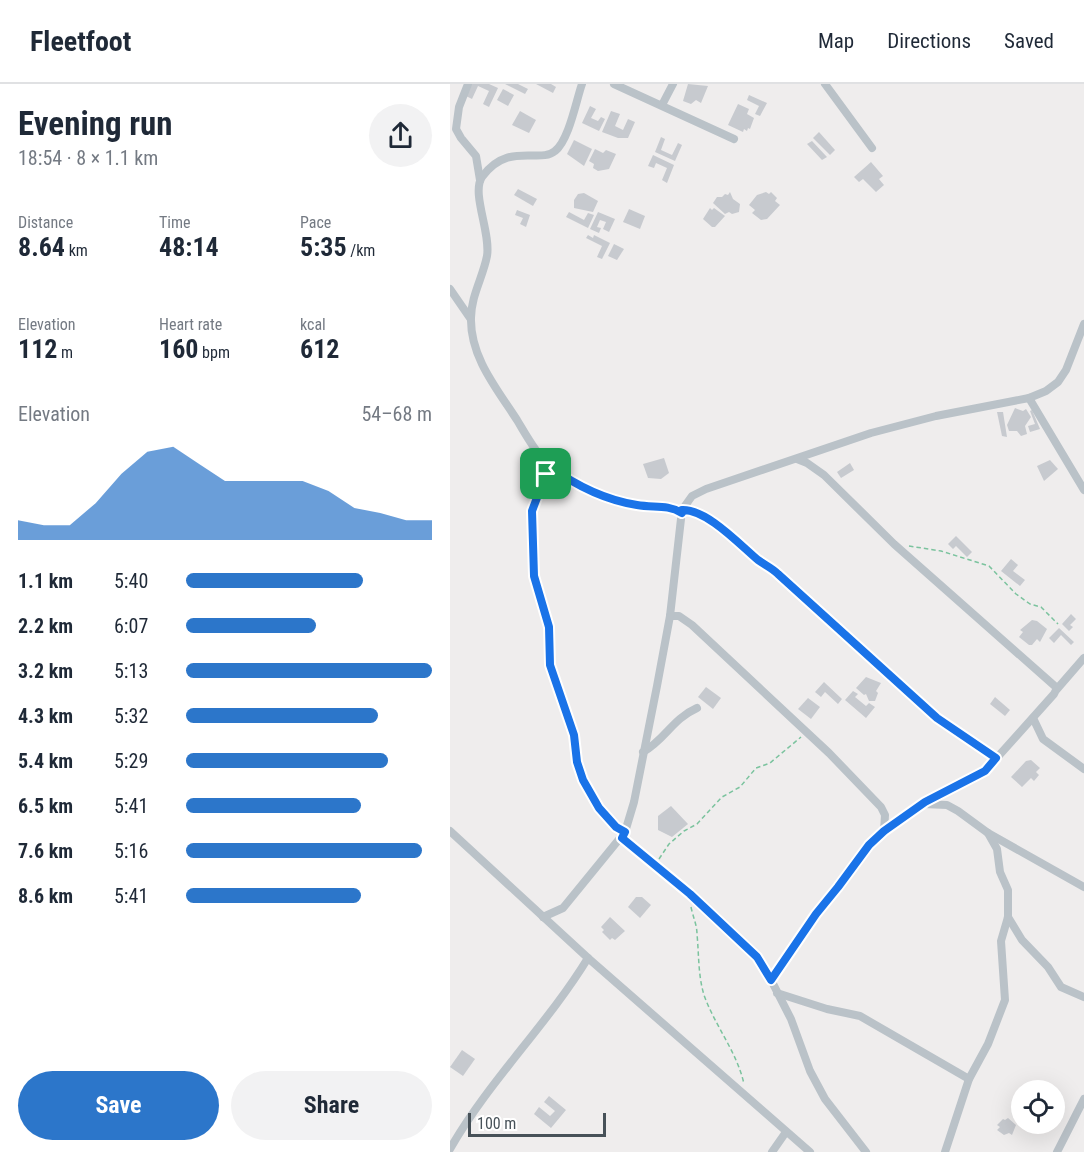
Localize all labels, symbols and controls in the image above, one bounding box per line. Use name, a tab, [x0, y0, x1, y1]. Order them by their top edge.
text: Fleetfoot	[30, 25, 131, 58]
text: Map	[818, 29, 854, 53]
text: Directions	[887, 29, 971, 53]
text: Saved	[1004, 29, 1054, 53]
text: Evening run	[18, 104, 173, 143]
button: share	[369, 104, 432, 167]
text: 18:54 · 8 × 1.1 km	[18, 146, 158, 170]
text: Distance	[18, 213, 73, 232]
text: Time	[159, 213, 191, 232]
text: Pace	[300, 213, 331, 232]
text: 8.64	[18, 232, 65, 262]
text: 48:14	[159, 232, 219, 262]
text: 5:35	[300, 232, 347, 262]
text: km	[65, 241, 88, 260]
text: /km	[347, 241, 375, 260]
text: Elevation	[18, 315, 76, 334]
text: Heart rate	[159, 315, 222, 334]
text: kcal	[300, 315, 326, 334]
text: 112	[18, 334, 57, 364]
text: 160	[159, 334, 198, 364]
text: 612	[300, 334, 339, 364]
text: m	[57, 343, 73, 362]
text: bpm	[198, 343, 230, 362]
text: Elevation	[18, 402, 90, 426]
text: 54–68 m	[361, 402, 432, 426]
pin	[520, 448, 571, 499]
icon: arrive	[529, 457, 562, 490]
text: 1.1 km	[18, 569, 73, 593]
text: 5:40	[114, 569, 148, 593]
text: 2.2 km	[18, 614, 73, 638]
text: 6:07	[114, 614, 148, 638]
text: 3.2 km	[18, 659, 73, 683]
text: 5:13	[114, 659, 148, 683]
text: 4.3 km	[18, 704, 73, 728]
text: 5:32	[114, 704, 148, 728]
text: 5.4 km	[18, 749, 73, 773]
text: 5:29	[114, 749, 148, 773]
text: 6.5 km	[18, 794, 73, 818]
text: 5:41	[114, 794, 148, 818]
text: 7.6 km	[18, 839, 73, 863]
text: 5:16	[114, 839, 148, 863]
text: 8.6 km	[18, 884, 73, 908]
text: 5:41	[114, 884, 148, 908]
button: Save	[18, 1071, 219, 1140]
button: Share	[231, 1071, 432, 1140]
map controls	[1011, 1080, 1065, 1134]
button: locate	[1011, 1080, 1065, 1134]
scale bar	[468, 1110, 606, 1138]
text: 100 m	[477, 1114, 516, 1133]

